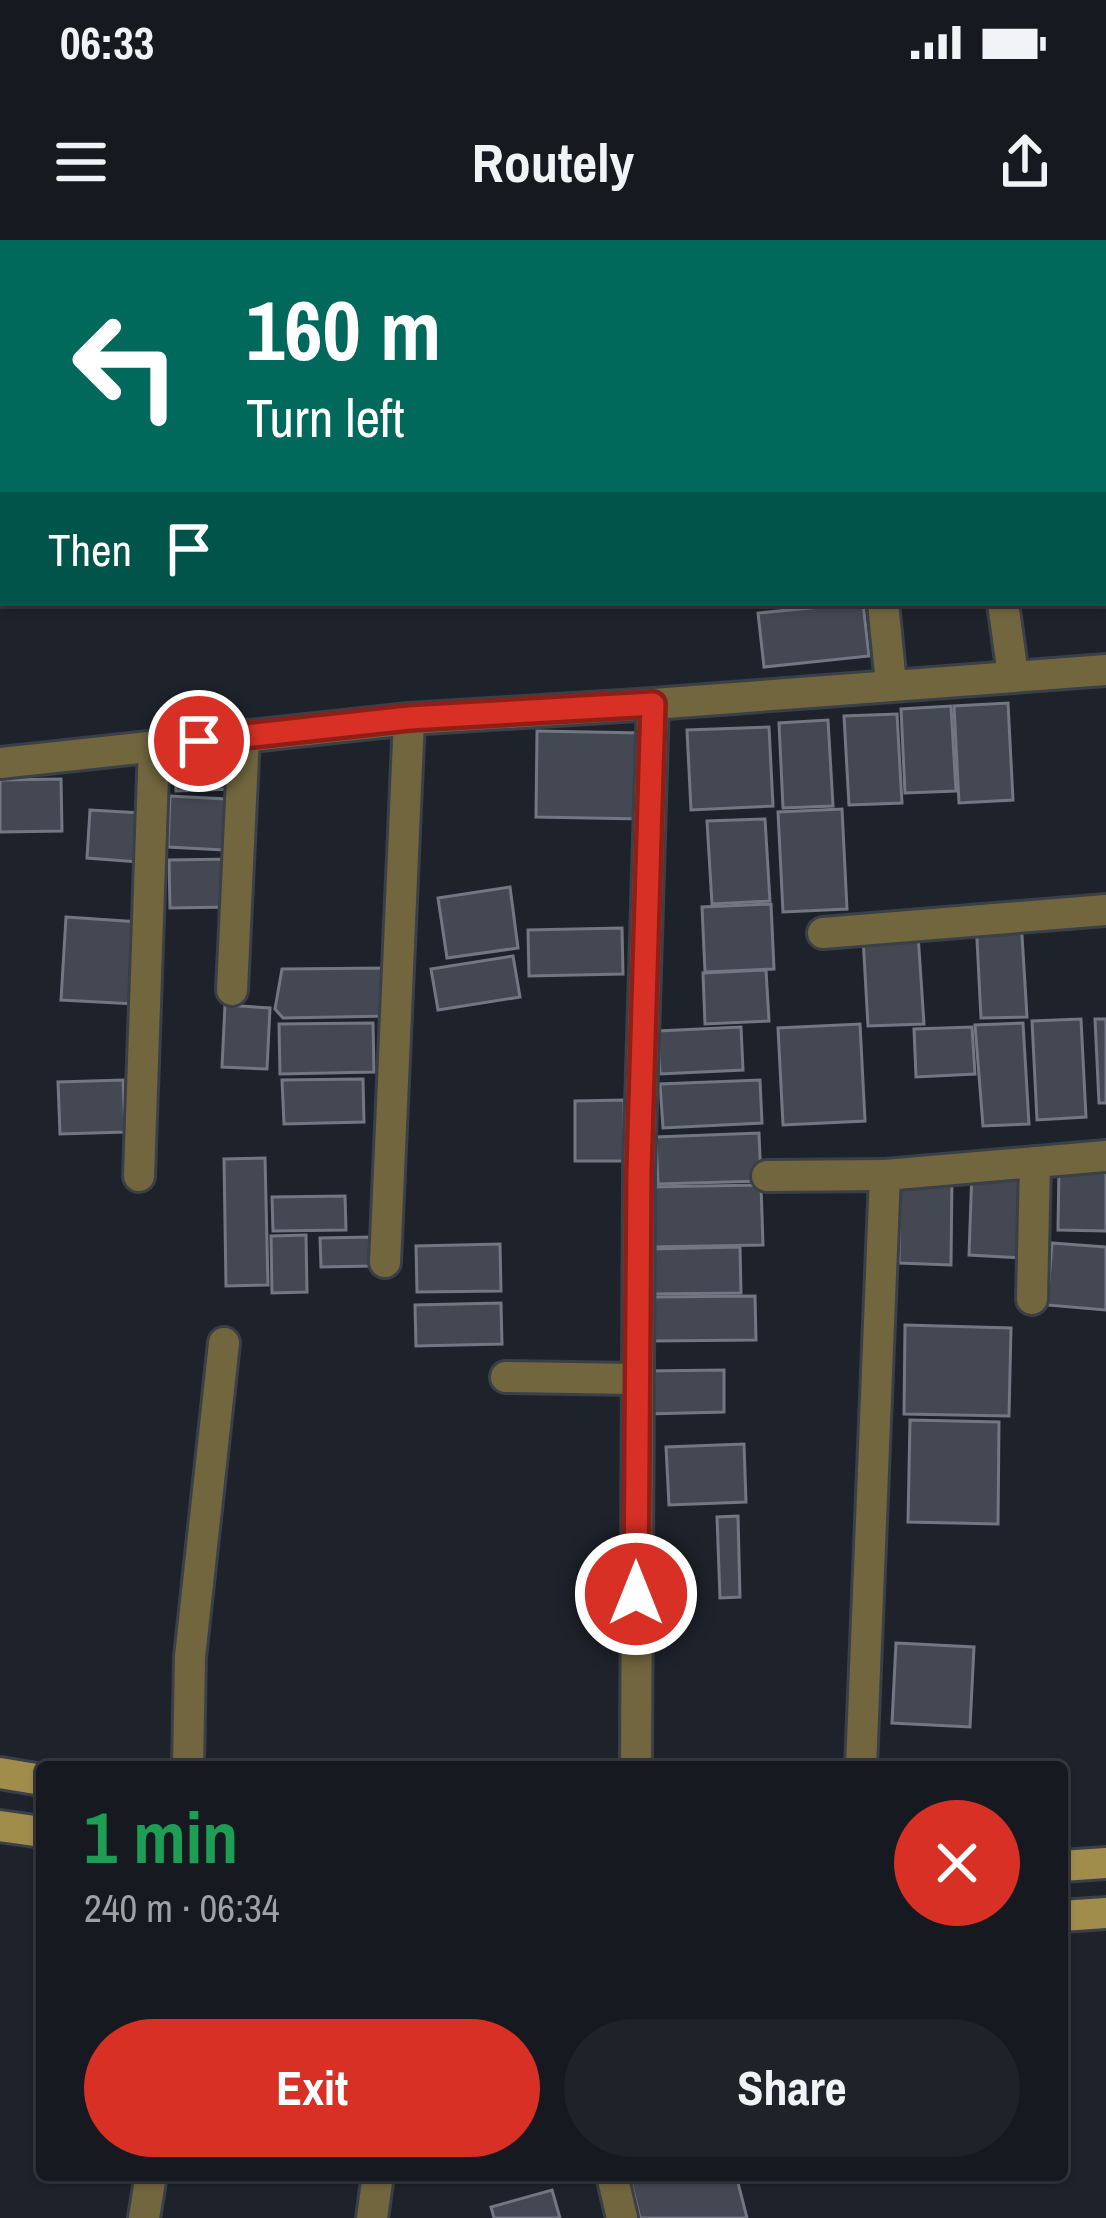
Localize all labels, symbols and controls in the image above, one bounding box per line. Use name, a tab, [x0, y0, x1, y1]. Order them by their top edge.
text: 06:33	[60, 12, 154, 73]
text: Routely	[472, 126, 634, 199]
icon: menu	[48, 129, 114, 195]
icon: share	[992, 129, 1058, 195]
text: 160 m	[246, 273, 441, 386]
icon: left	[48, 288, 204, 444]
text: Turn left	[246, 381, 405, 454]
icon: arrive	[156, 516, 222, 582]
text: Then	[48, 519, 132, 580]
pin	[148, 690, 250, 792]
icon: arrive	[166, 708, 232, 774]
position arrow	[573, 1531, 699, 1657]
text: 1 min	[84, 1788, 238, 1885]
button: close	[894, 1800, 1020, 1926]
text: 240 m · 06:34	[84, 1882, 280, 1934]
button: Exit	[84, 2019, 540, 2157]
button: Share	[564, 2019, 1020, 2157]

